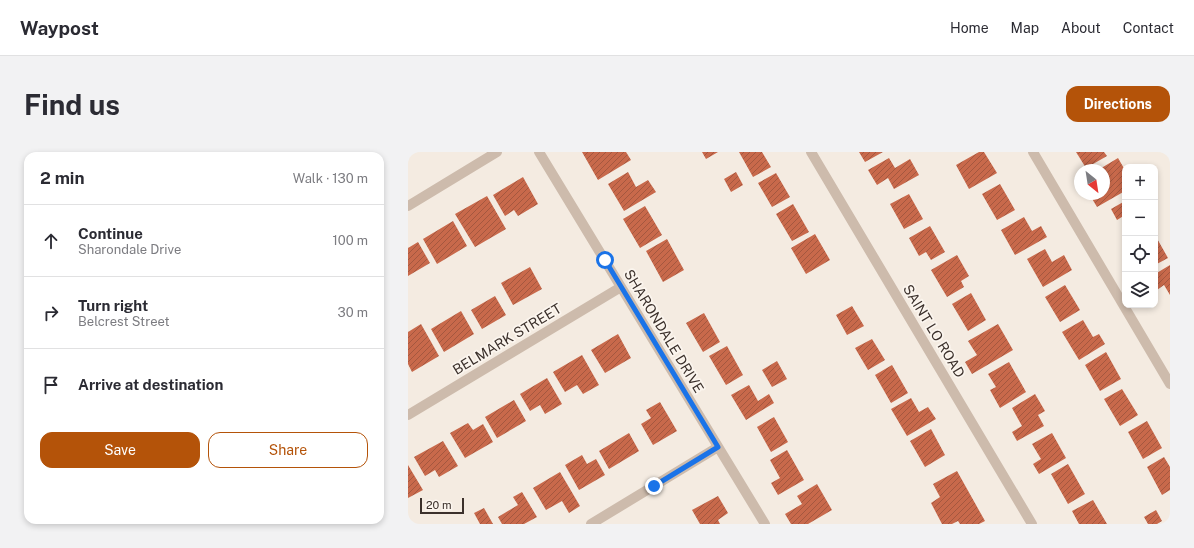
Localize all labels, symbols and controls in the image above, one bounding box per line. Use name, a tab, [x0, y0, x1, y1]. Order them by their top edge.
text: Waypost	[20, 17, 99, 39]
text: Home	[950, 20, 989, 36]
text: Map	[1011, 20, 1039, 36]
text: About	[1061, 20, 1101, 36]
text: Contact	[1123, 20, 1174, 36]
button: Directions	[1066, 86, 1170, 122]
text: Find us	[24, 88, 120, 121]
north arrow	[1074, 164, 1110, 200]
map controls	[1122, 164, 1158, 308]
button: +	[1122, 164, 1158, 200]
text: 2 min	[40, 168, 85, 188]
text: Walk · 130 m	[293, 171, 368, 186]
button: −	[1122, 200, 1158, 236]
text: Continue	[78, 225, 143, 242]
icon: ahead	[40, 230, 62, 252]
text: 100 m	[332, 233, 368, 248]
button: locate	[1122, 236, 1158, 272]
text: Sharondale Drive	[78, 242, 181, 257]
route start	[596, 251, 614, 269]
street label: SHARONDALE DRIVE	[621, 267, 707, 395]
button: layers	[1122, 272, 1158, 308]
street label: SAINT LO ROAD	[900, 282, 968, 380]
text: Turn right	[78, 297, 148, 314]
street label: BELMARK STREET	[450, 300, 564, 378]
icon: right	[40, 302, 62, 324]
text: 30 m	[338, 305, 368, 320]
text: Belcrest Street	[78, 314, 170, 329]
icon: arrive	[40, 374, 62, 396]
text: Arrive at destination	[78, 376, 223, 393]
button: Save	[40, 432, 200, 468]
button: Share	[208, 432, 368, 468]
route end	[645, 477, 663, 495]
scale bar	[420, 496, 464, 515]
text: 20 m	[426, 499, 451, 511]

